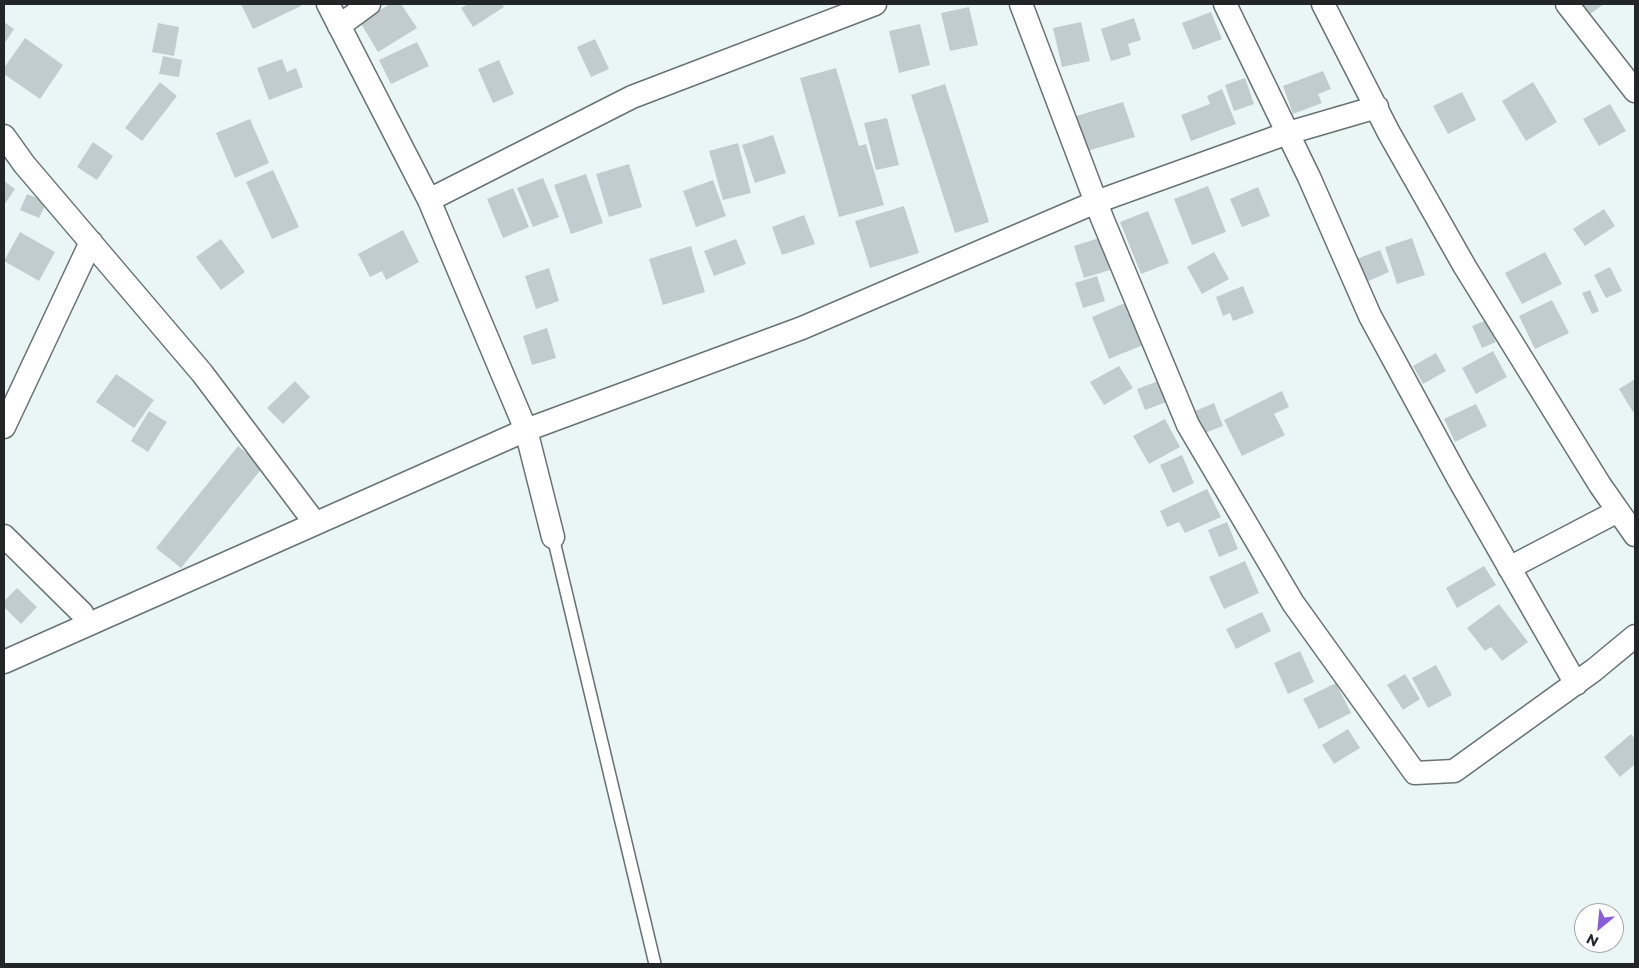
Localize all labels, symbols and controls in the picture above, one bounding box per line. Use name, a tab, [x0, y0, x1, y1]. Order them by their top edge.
north arrow	[1574, 903, 1624, 953]
text: N	[1583, 930, 1602, 951]

